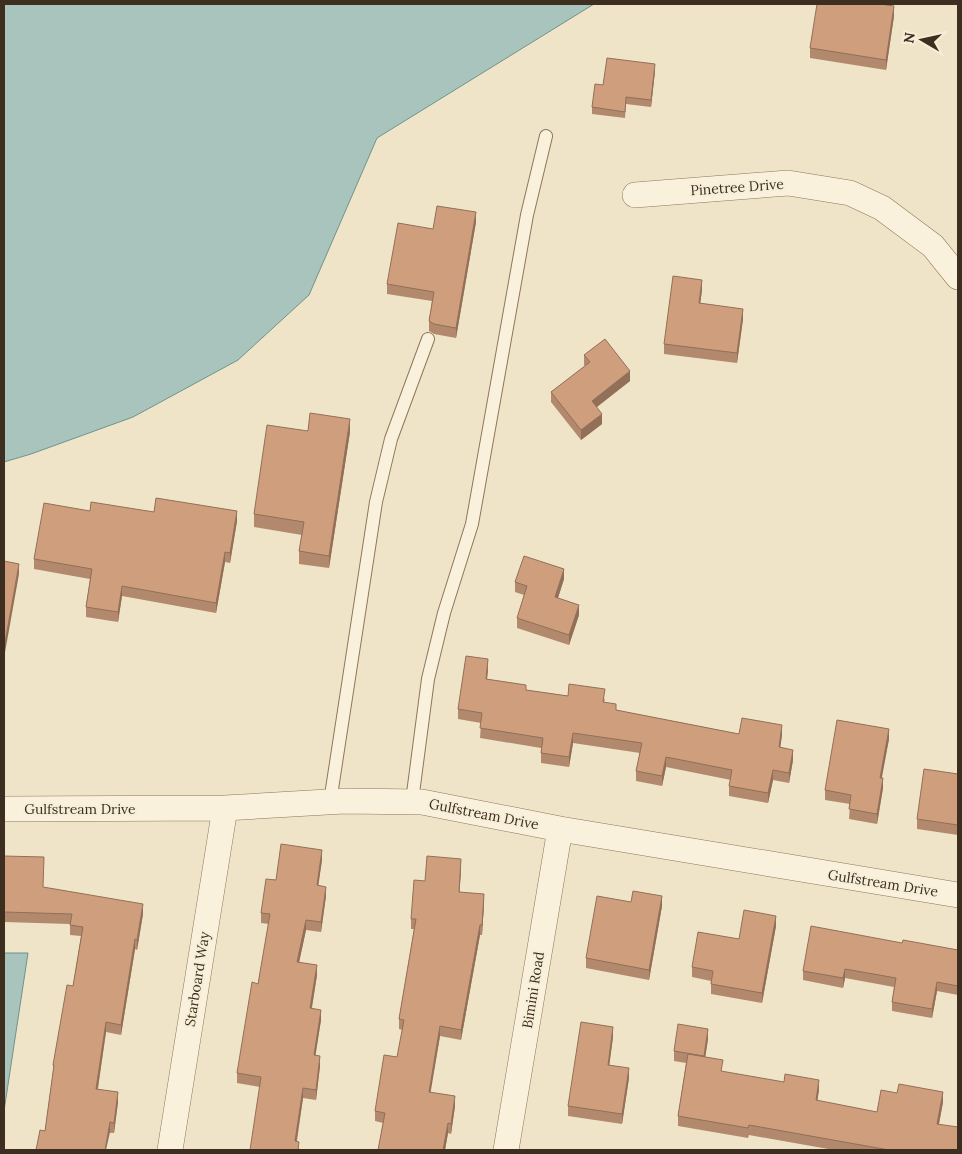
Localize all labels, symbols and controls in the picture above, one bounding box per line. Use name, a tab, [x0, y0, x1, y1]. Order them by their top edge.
north arrow	[897, 15, 947, 65]
text: N	[899, 31, 919, 45]
street label: Pinetree Drive	[690, 175, 785, 199]
street label: Gulfstream Drive	[428, 795, 541, 834]
street label: Gulfstream Drive	[24, 800, 136, 818]
street label: Gulfstream Drive	[827, 865, 940, 901]
street label: Starboard Way	[181, 930, 213, 1028]
street label: Bimini Road	[518, 950, 548, 1030]

